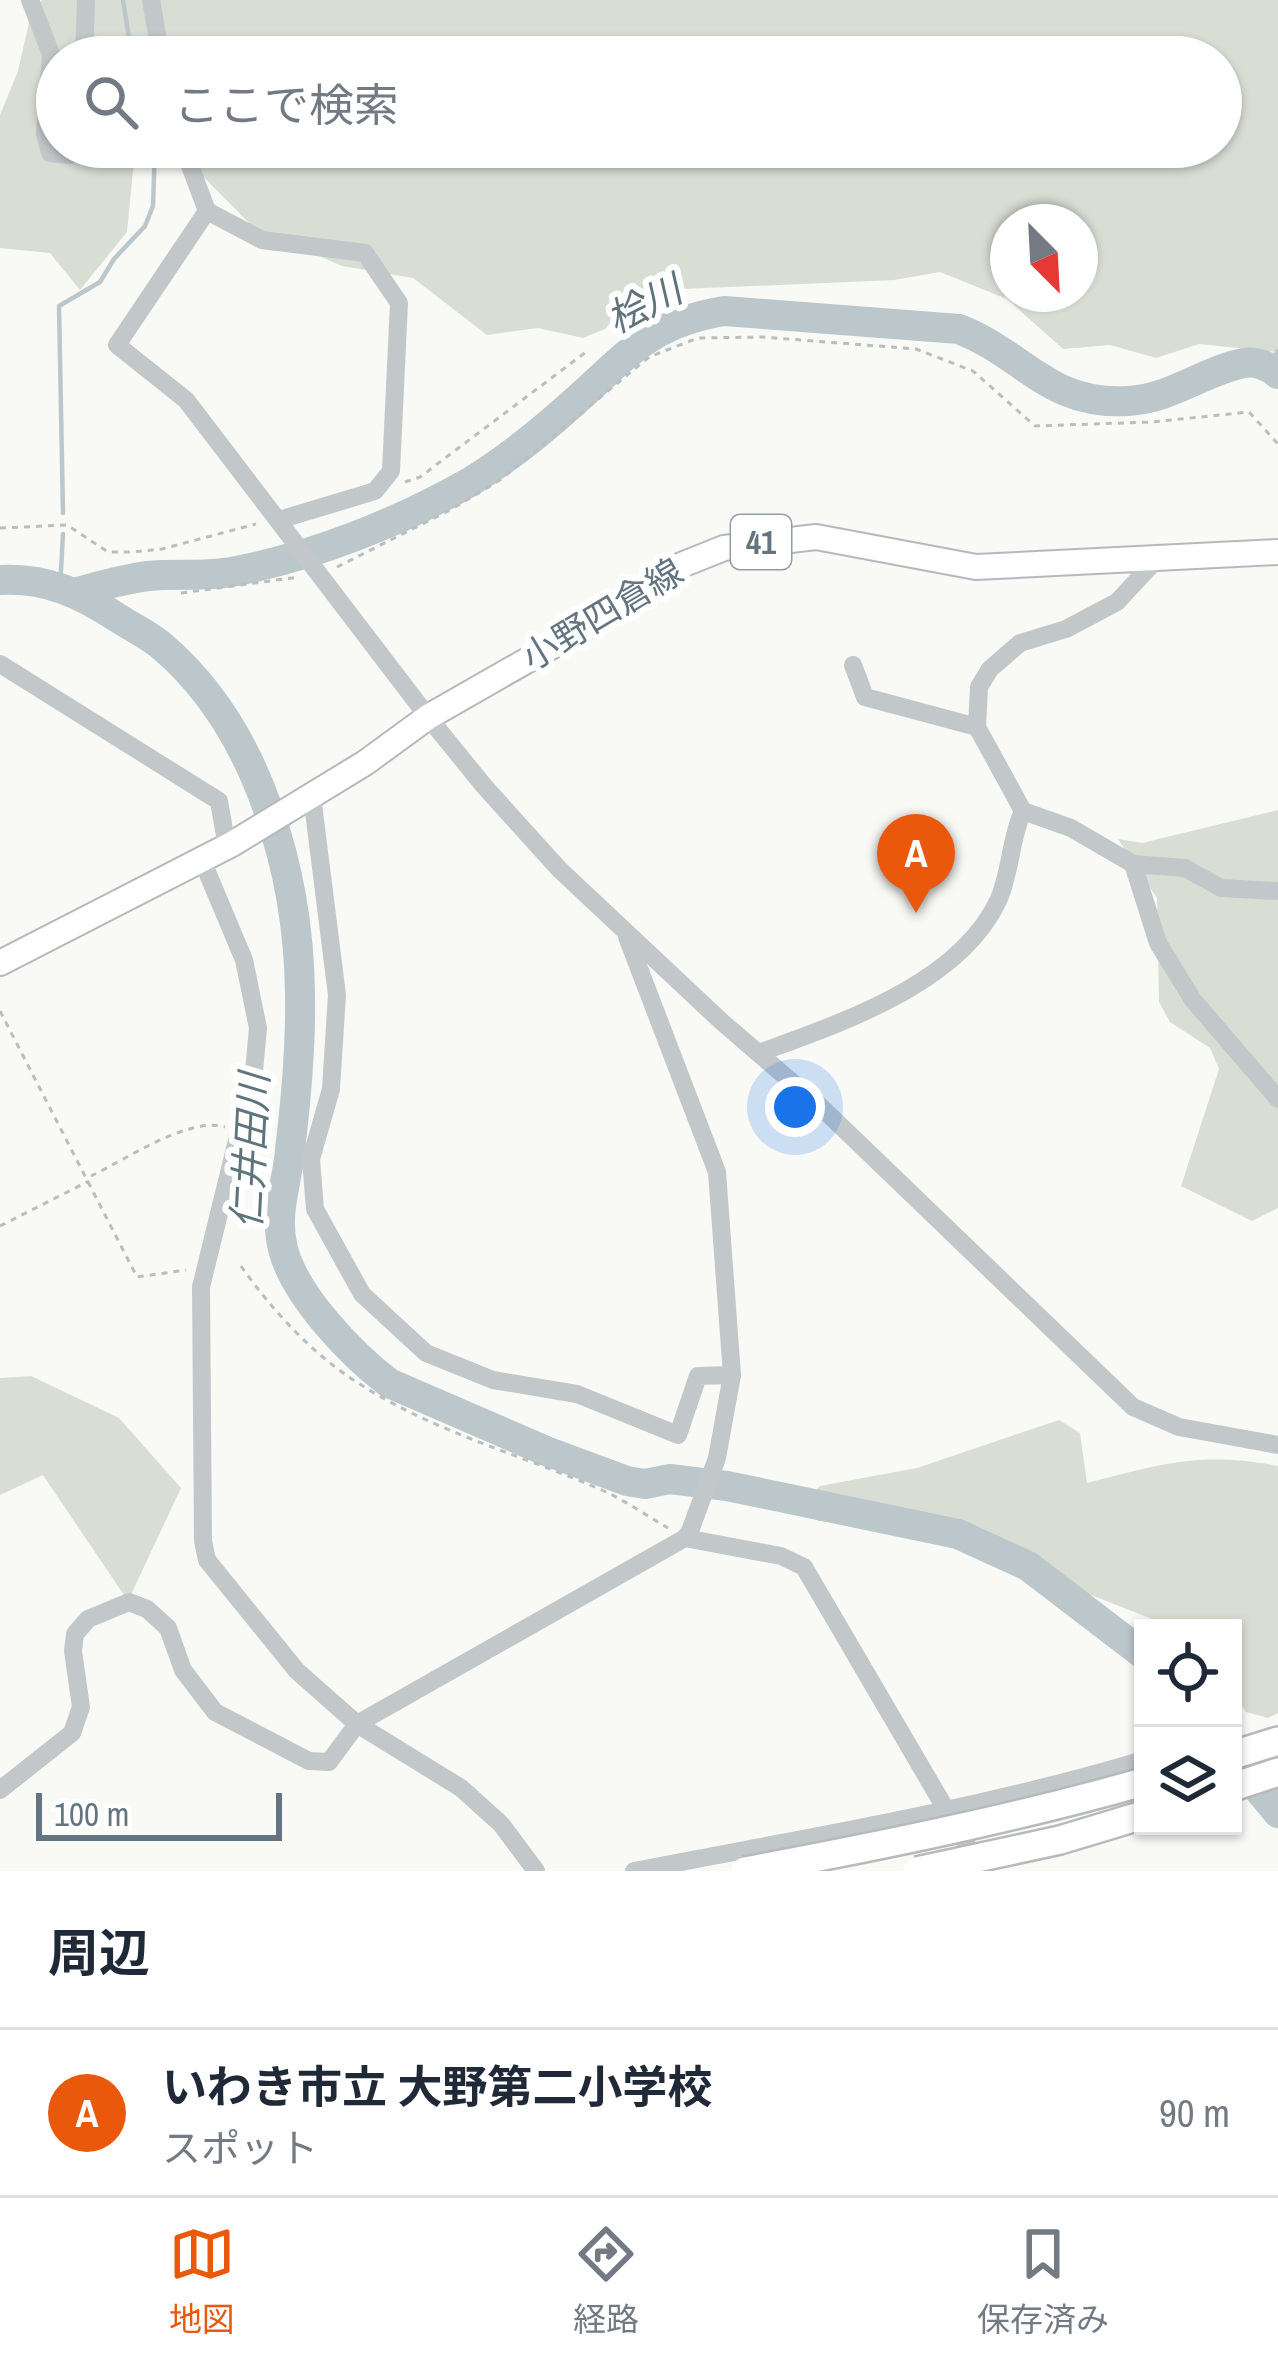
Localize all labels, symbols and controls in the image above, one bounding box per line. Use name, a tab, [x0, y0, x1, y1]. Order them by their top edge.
search box	[36, 36, 1242, 168]
icon: search	[78, 69, 144, 135]
text: ここで検索	[174, 74, 399, 135]
north arrow	[990, 204, 1098, 312]
water label: 桧川	[597, 261, 694, 345]
road number: 41	[731, 515, 791, 569]
street label: 小野四倉線	[512, 547, 692, 681]
pin: A	[877, 814, 955, 913]
water label: 仁井田川	[220, 1068, 280, 1230]
your location	[765, 1077, 825, 1137]
map controls	[1134, 1619, 1242, 1835]
button: locate	[1134, 1619, 1242, 1727]
button: layers	[1134, 1727, 1242, 1835]
scale bar	[36, 1787, 282, 1840]
text: 100 m	[54, 1792, 129, 1836]
text: 周辺	[48, 1918, 150, 1987]
text: いわき市立 大野第二小学校	[162, 2056, 712, 2117]
text: A	[75, 2087, 99, 2139]
text: 90 m	[1159, 2087, 1230, 2139]
text: スポット	[162, 2122, 318, 2174]
tab: 地図	[169, 2221, 235, 2341]
tab: 経路	[573, 2221, 639, 2341]
tab: 保存済み	[977, 2221, 1109, 2341]

